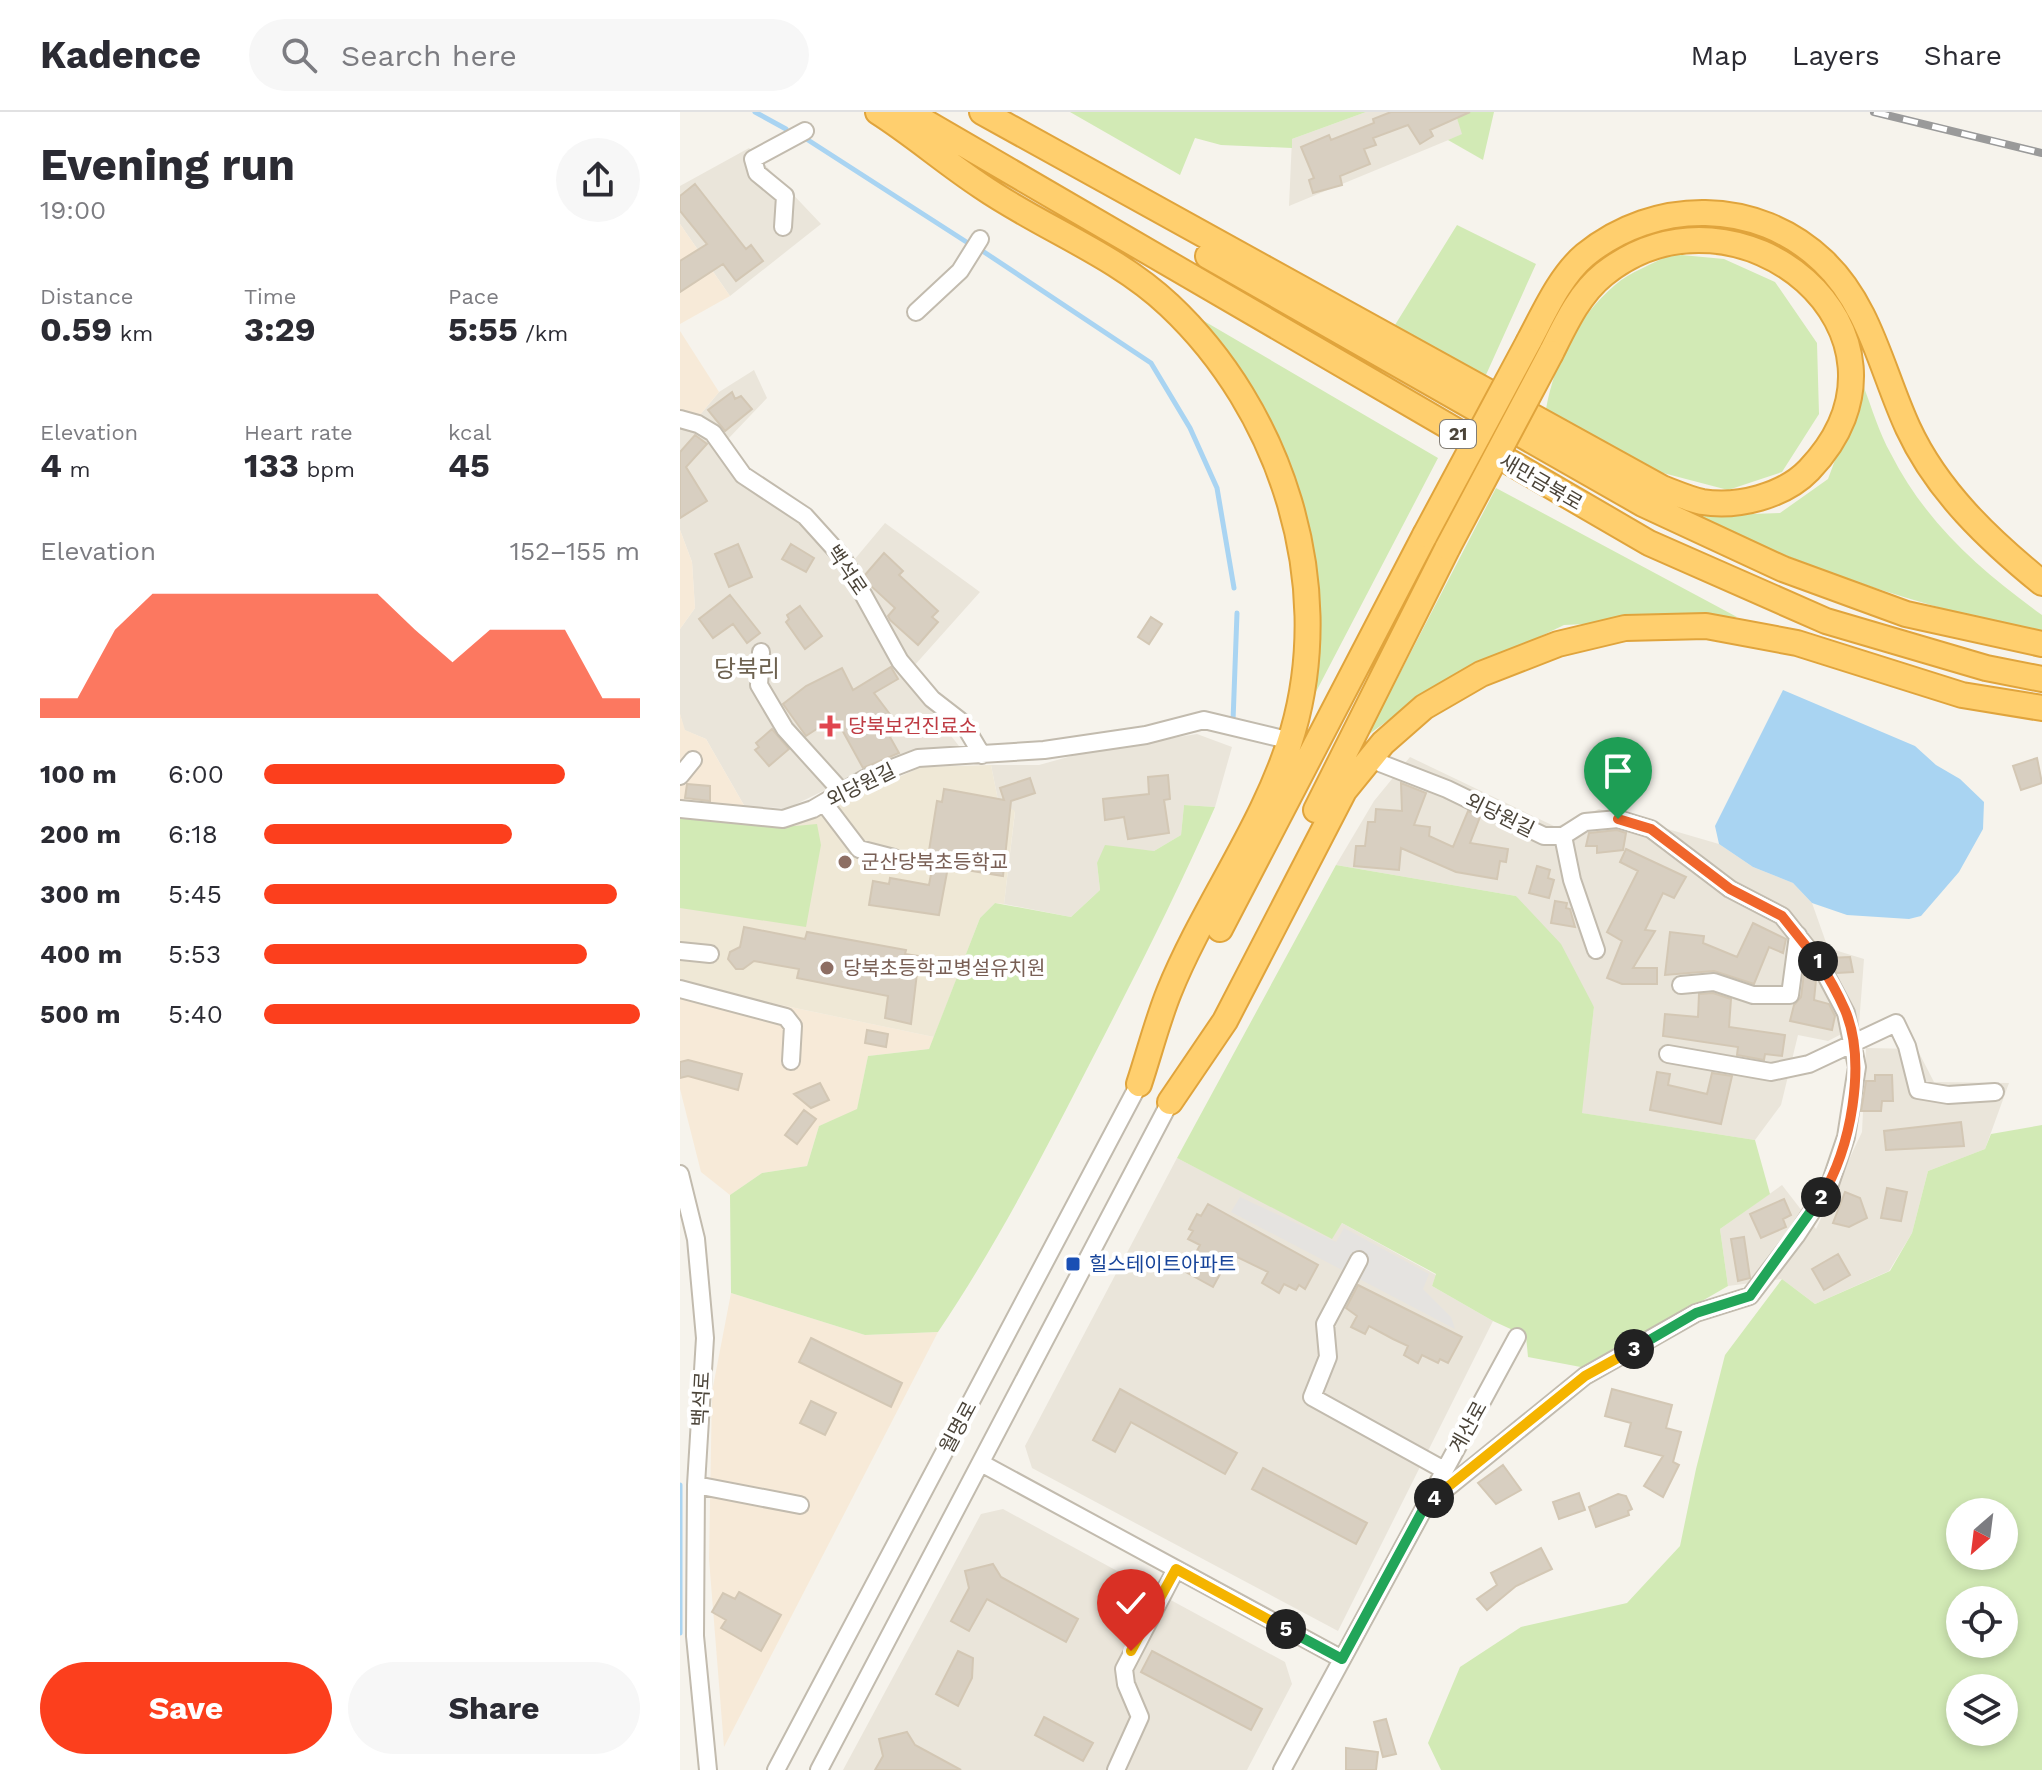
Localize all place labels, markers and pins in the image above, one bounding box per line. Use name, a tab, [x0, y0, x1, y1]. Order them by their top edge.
place label: 당북보건진료소	[848, 714, 977, 738]
marker: 당북보건진료소	[819, 715, 841, 737]
pin	[1584, 737, 1652, 819]
place label: 군산당북초등학교	[861, 850, 1008, 874]
marker: 군산당북초등학교	[836, 853, 854, 871]
pin: 1	[1798, 941, 1838, 981]
place label: 당북초등학교병설유치원	[843, 956, 1045, 980]
marker: 당북초등학교병설유치원	[818, 959, 836, 977]
pin: 2	[1801, 1177, 1841, 1217]
place label: 힐스테이트아파트	[1089, 1252, 1236, 1276]
marker: 힐스테이트아파트	[1064, 1255, 1082, 1273]
pin: 3	[1614, 1329, 1654, 1369]
pin: 4	[1414, 1478, 1454, 1518]
pin	[1097, 1569, 1165, 1651]
pin: 5	[1266, 1609, 1306, 1649]

